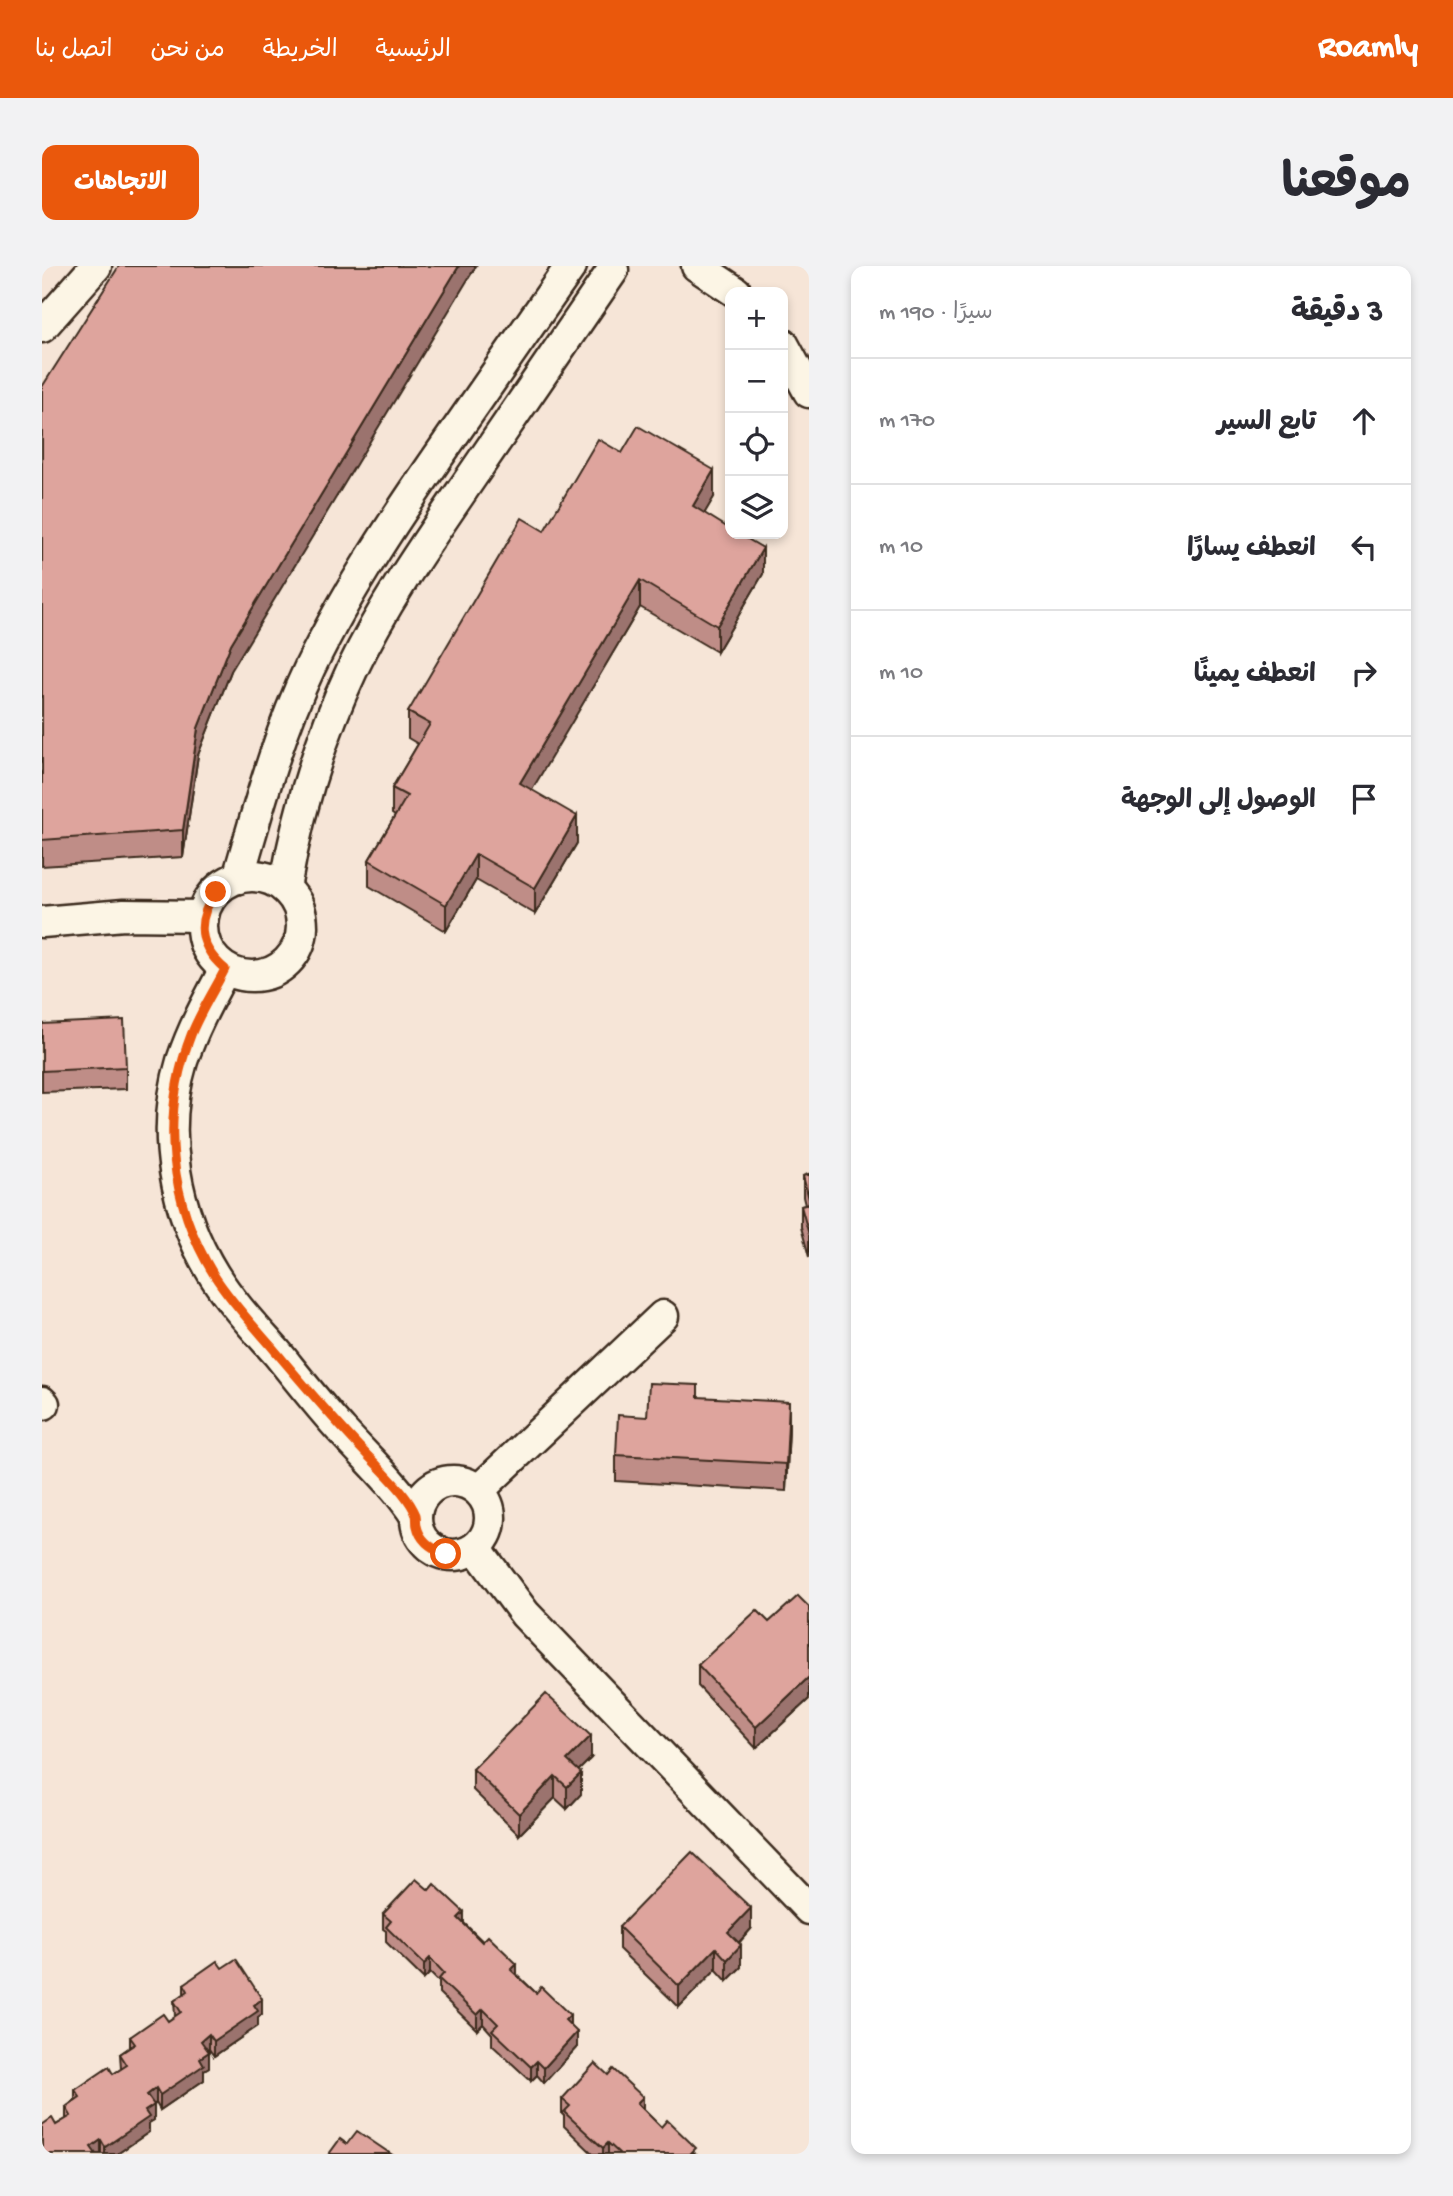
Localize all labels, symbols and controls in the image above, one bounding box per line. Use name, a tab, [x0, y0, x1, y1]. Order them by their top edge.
text: Roamly	[1318, 30, 1418, 68]
text: اتصل بنا	[35, 37, 112, 66]
text: من نحن	[150, 37, 225, 66]
text: الخريطة	[263, 37, 338, 66]
text: الرئيسية	[376, 37, 451, 66]
button: الاتجاهات	[42, 145, 199, 220]
text: موقعنا	[1281, 158, 1411, 216]
map controls	[725, 287, 788, 539]
button: +	[725, 287, 788, 350]
text: 3 دقيقة	[1291, 297, 1383, 332]
text: سيرًا · 190 m	[879, 300, 993, 327]
button: −	[725, 350, 788, 413]
icon: ahead	[1345, 402, 1383, 440]
text: 170 m	[879, 408, 935, 435]
text: تابع السير	[1217, 409, 1316, 440]
button: locate	[725, 413, 788, 476]
button: layers	[725, 476, 788, 539]
icon: left	[1345, 528, 1383, 566]
text: 10 m	[879, 534, 923, 561]
text: انعطف يسارًا	[1187, 535, 1316, 566]
icon: right	[1345, 654, 1383, 692]
text: 10 m	[879, 660, 923, 687]
text: انعطف يمينًا	[1194, 661, 1316, 692]
icon: arrive	[1345, 780, 1383, 818]
text: الوصول إلى الوجهة	[1121, 787, 1316, 818]
route end	[200, 876, 231, 907]
route start	[430, 1538, 461, 1569]

